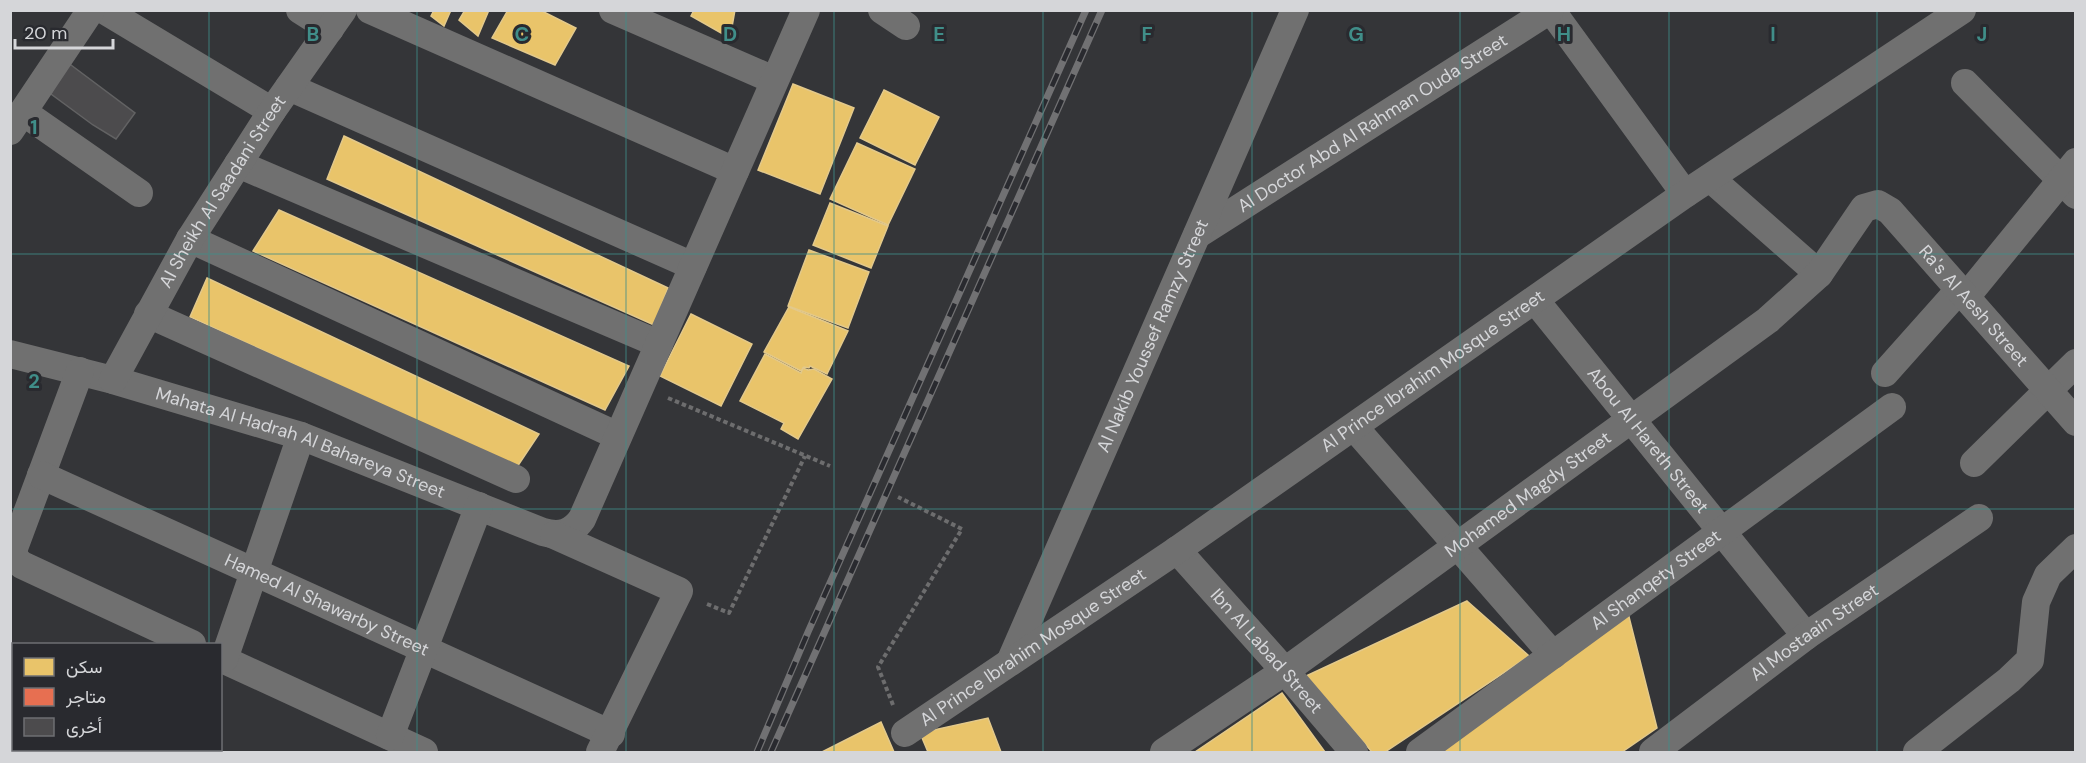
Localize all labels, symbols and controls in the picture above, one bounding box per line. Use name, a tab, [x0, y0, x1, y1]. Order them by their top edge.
scale bar	[15, 12, 112, 50]
text: 20 m	[24, 21, 67, 45]
text: B	[307, 21, 319, 47]
text: C	[515, 21, 529, 47]
text: D	[723, 21, 737, 47]
text: E	[933, 21, 945, 47]
text: F	[1141, 21, 1153, 47]
text: G	[1348, 21, 1364, 47]
text: H	[1557, 21, 1571, 47]
text: I	[1770, 21, 1776, 47]
text: J	[1977, 21, 1987, 47]
street label: Al Doctor Abd Al Rahman Ouda Street	[1233, 28, 1512, 218]
street label: Al Sheikh Al Saadani Street	[154, 90, 291, 292]
text: 1	[30, 114, 38, 140]
street label: Al Nakib Youssef Ramzy Street	[1091, 216, 1214, 456]
street label: Ra's Al Aesh Street	[1913, 240, 2034, 372]
street label: Al Prince Ibrahim Mosque Street	[1316, 284, 1549, 458]
street label: Abou Al Hareth Street	[1582, 362, 1714, 518]
text: 2	[28, 368, 40, 394]
street label: Mahata Al Hadrah Al Bahareya Street	[153, 381, 449, 504]
street label: Mohamed Magdy Street	[1440, 426, 1616, 563]
street label: Al Shanqety Street	[1586, 524, 1726, 635]
street label: Hamed Al Shawarby Street	[221, 548, 433, 662]
street label: Al Prince Ibrahim Mosque Street	[915, 562, 1151, 732]
street label: Al Mostaain Street	[1745, 578, 1883, 686]
street label: Ibn Al Labad Street	[1205, 583, 1328, 719]
legend	[12, 643, 222, 751]
text: سكن	[66, 655, 102, 679]
text: متاجر	[65, 685, 106, 709]
text: أخرى	[66, 715, 102, 739]

